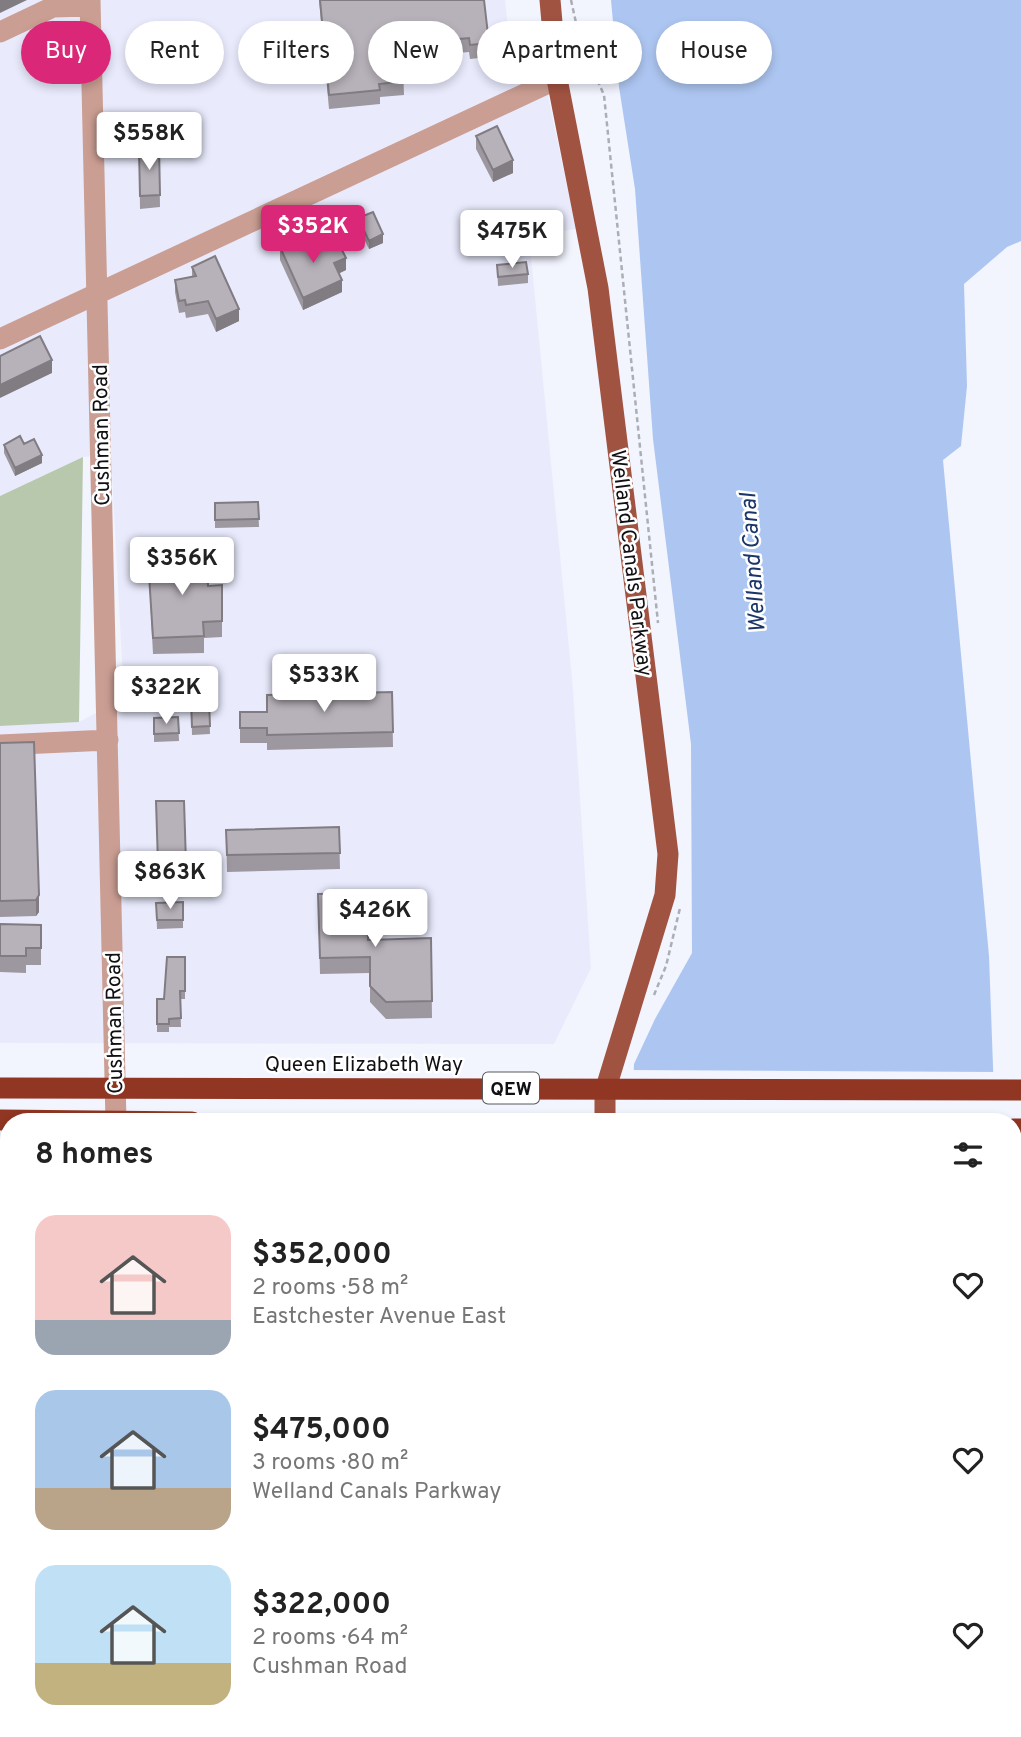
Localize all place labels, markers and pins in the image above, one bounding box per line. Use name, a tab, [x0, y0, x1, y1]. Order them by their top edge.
pin: $558K	[100, 113, 198, 172]
pin: $352K	[264, 205, 362, 265]
pin: $475K	[463, 210, 561, 270]
pin: $356K	[133, 538, 231, 597]
pin: $533K	[275, 654, 373, 714]
pin: $322K	[117, 666, 215, 726]
pin: $863K	[121, 852, 219, 911]
pin: $426K	[326, 890, 424, 949]

